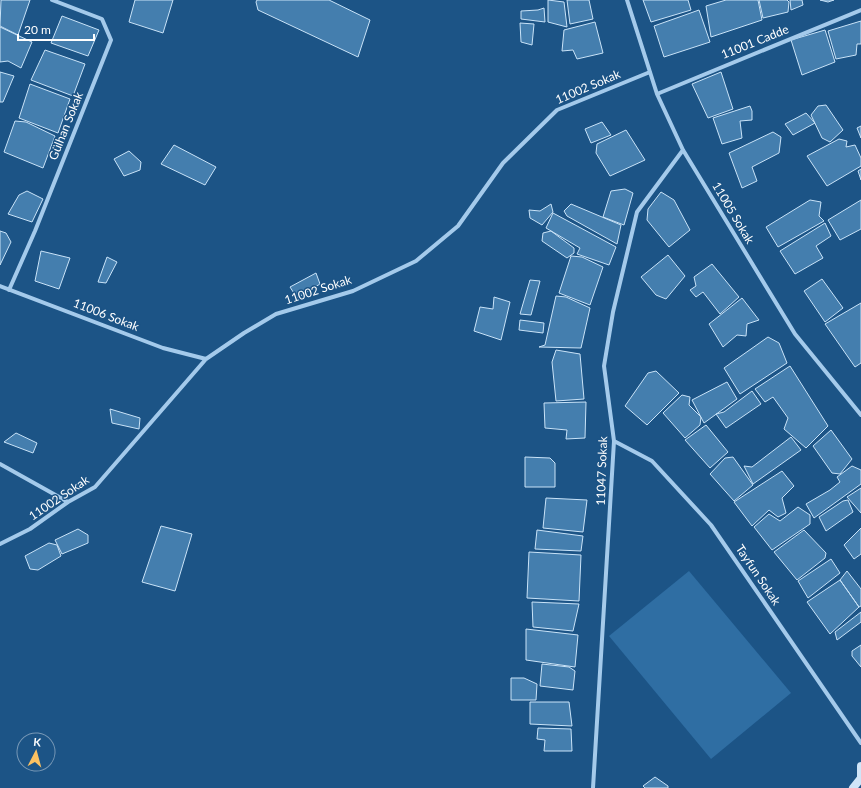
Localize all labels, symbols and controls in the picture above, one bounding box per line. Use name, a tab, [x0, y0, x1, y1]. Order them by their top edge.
scale bar	[18, 16, 94, 42]
street label: 11001 Cadde	[719, 21, 791, 62]
text: 20 m	[24, 22, 51, 37]
street label: 11002 Sokak	[553, 66, 623, 107]
street label: Gülhan Sokak	[45, 89, 86, 162]
street label: 11005 Sokak	[709, 179, 758, 247]
street label: 11002 Sokak	[283, 271, 354, 307]
street label: 11006 Sokak	[71, 295, 142, 334]
street label: 11047 Sokak	[593, 435, 610, 506]
street label: 11002 Sokak	[26, 471, 92, 523]
street label: Tayfun Sokak	[733, 542, 785, 609]
north arrow	[16, 732, 56, 772]
text: K	[33, 735, 42, 748]

